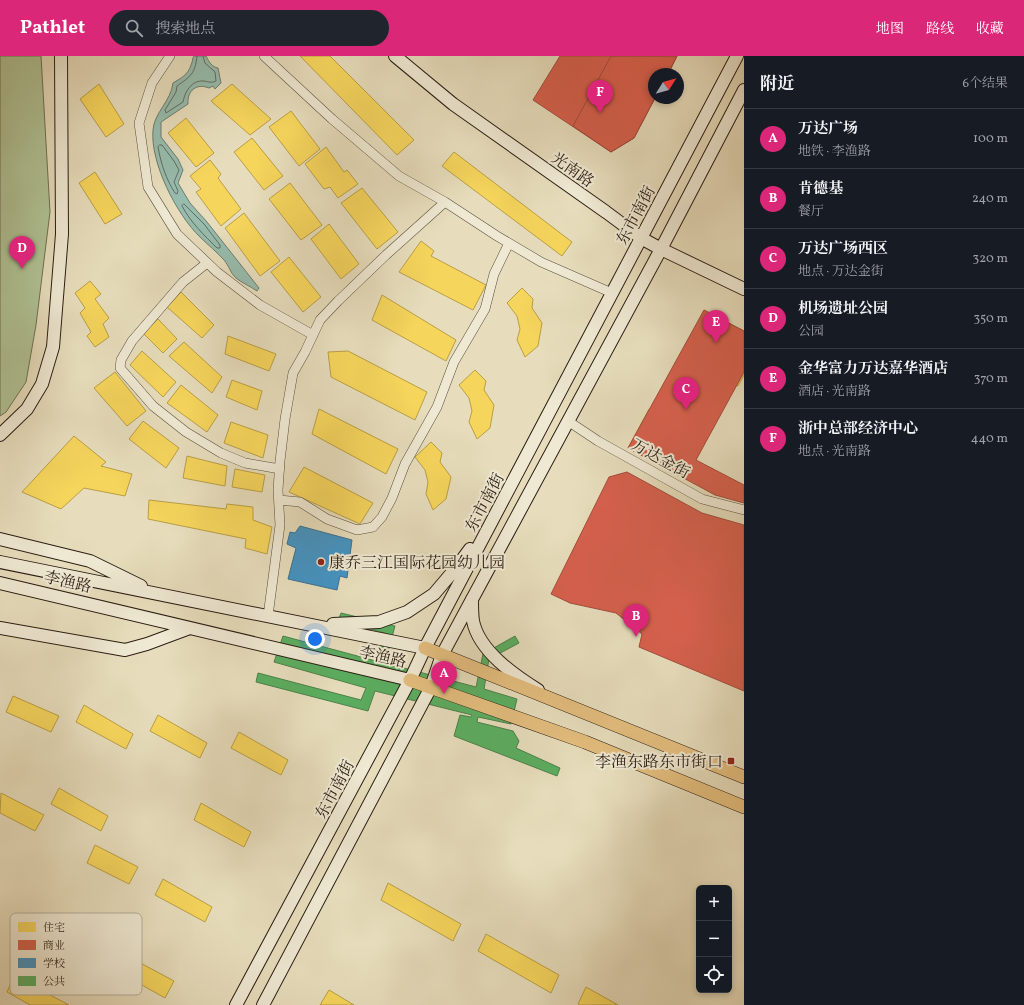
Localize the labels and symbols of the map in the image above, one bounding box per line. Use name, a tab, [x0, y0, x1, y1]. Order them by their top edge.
north arrow	[648, 68, 684, 104]
pin: F	[587, 80, 613, 113]
street label: 光南路	[546, 148, 598, 193]
street label: 东市南街	[612, 183, 662, 249]
pin: D	[9, 236, 35, 269]
pin: E	[703, 310, 729, 343]
pin: C	[673, 377, 699, 410]
street label: 万达金街	[627, 435, 693, 485]
street label: 东市南街	[461, 470, 511, 536]
place label: 康乔三江国际花园幼儿园	[329, 553, 505, 575]
marker: 康乔三江国际花园幼儿园	[316, 557, 326, 567]
street label: 李渔路	[42, 567, 93, 599]
pin: B	[623, 604, 649, 637]
your location	[305, 629, 325, 649]
street label: 李渔路	[357, 642, 408, 674]
pin: A	[431, 661, 457, 694]
place label: 李渔东路东市街口	[595, 752, 723, 774]
marker: 李渔东路东市街口	[726, 756, 736, 766]
street label: 东市南街	[311, 757, 361, 823]
legend	[10, 913, 142, 995]
text: 住宅	[43, 921, 65, 936]
text: 商业	[43, 939, 65, 954]
text: 学校	[43, 957, 65, 972]
text: 公共	[43, 975, 65, 990]

